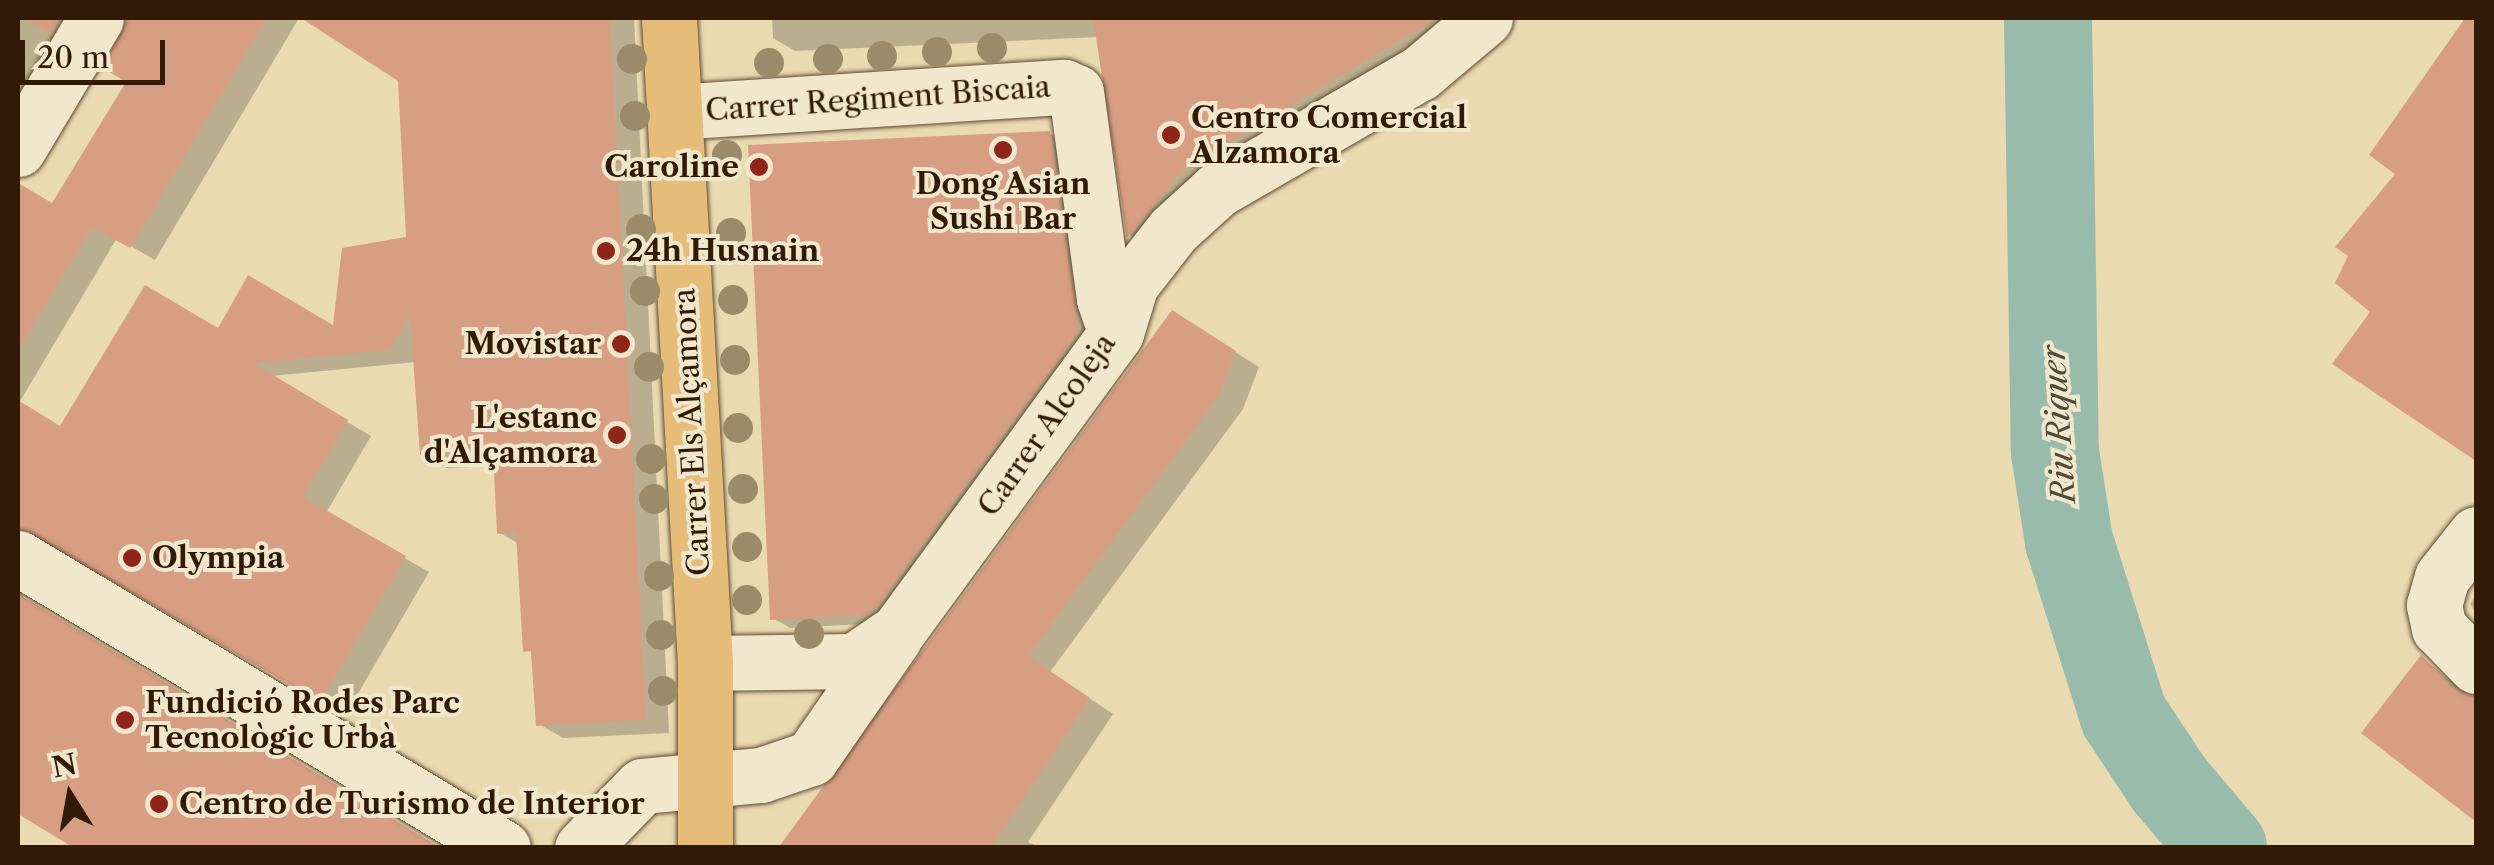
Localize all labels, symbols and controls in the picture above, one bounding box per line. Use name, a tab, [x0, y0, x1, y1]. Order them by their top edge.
scale bar	[25, 20, 170, 82]
text: 20 m	[37, 39, 109, 76]
street label: Carrer Regiment Biscaia	[704, 69, 1052, 129]
place label: Centro Comercial Alzamora	[1191, 100, 1467, 170]
marker: Centro Comercial Alzamora	[1160, 124, 1182, 146]
marker: Dong Asian Sushi Bar	[992, 139, 1014, 161]
place label: Caroline	[604, 149, 739, 185]
marker: Caroline	[748, 156, 770, 178]
place label: Dong Asian Sushi Bar	[915, 166, 1091, 236]
place label: 24h Husnain	[626, 233, 819, 269]
marker: 24h Husnain	[595, 240, 617, 262]
street label: Carrer Els Alçamora	[666, 286, 718, 578]
place label: Movistar	[465, 326, 601, 362]
street label: Carrer Alcoleja	[970, 326, 1124, 524]
marker: Movistar	[610, 333, 632, 355]
water label: Riu Riquer	[2034, 344, 2084, 504]
place label: L'estanc d'Alçamora	[424, 400, 597, 470]
marker: L'estanc d'Alçamora	[606, 424, 628, 446]
place label: Olympia	[152, 540, 284, 576]
marker: Olympia	[121, 547, 143, 569]
place label: Fundició Rodes Parc Tecnològic Urbà	[145, 685, 460, 756]
marker: Fundició Rodes Parc Tecnològic Urbà	[114, 709, 136, 731]
north arrow	[20, 745, 120, 845]
text: N	[49, 747, 79, 785]
place label: Centro de Turismo de Interior	[179, 786, 646, 822]
marker: Centro de Turismo de Interior	[148, 793, 170, 815]

